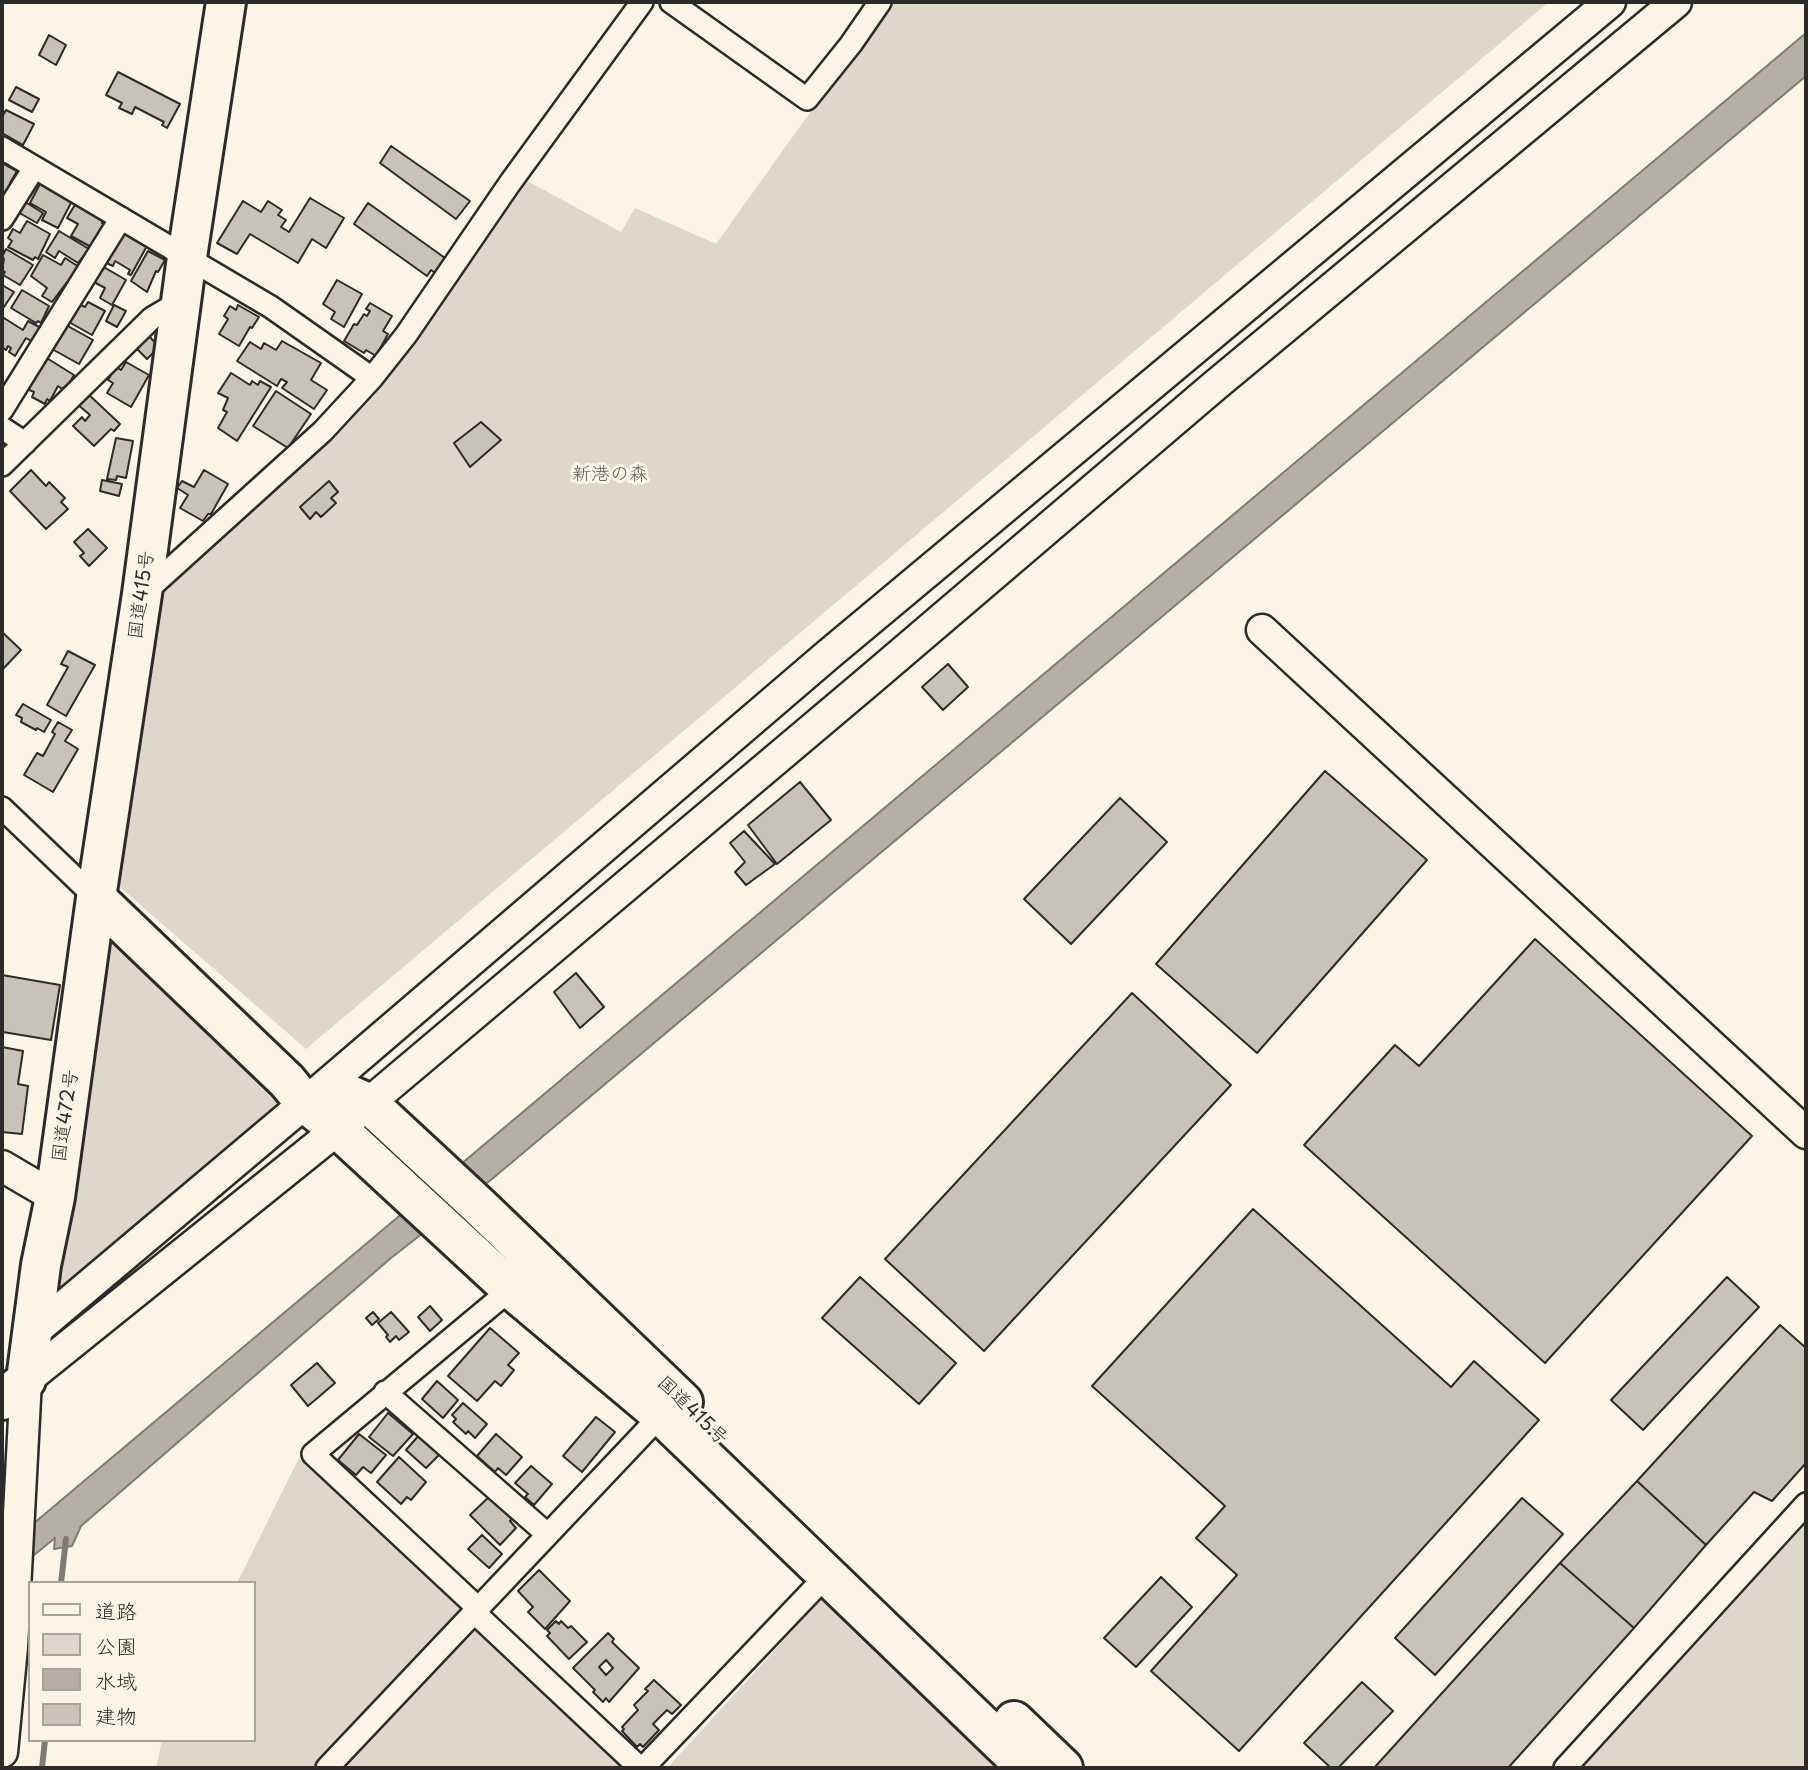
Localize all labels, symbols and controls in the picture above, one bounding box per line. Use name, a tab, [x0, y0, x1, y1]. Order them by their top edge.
park label: 新港の森	[572, 464, 648, 486]
street label: 国道415号	[125, 549, 159, 641]
street label: 国道472号	[48, 1068, 84, 1164]
street label: 国道415号	[652, 1372, 732, 1450]
legend	[28, 1581, 256, 1742]
text: 道路	[95, 1594, 137, 1626]
text: 公園	[95, 1629, 137, 1661]
text: 水域	[95, 1664, 137, 1696]
text: 建物	[95, 1699, 137, 1731]

